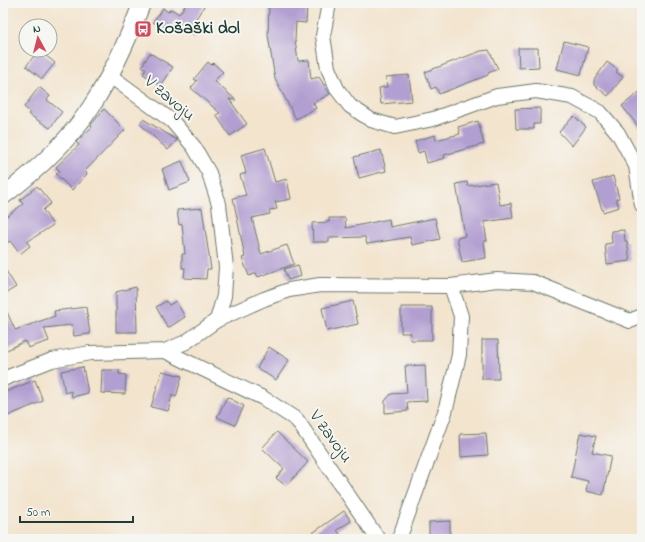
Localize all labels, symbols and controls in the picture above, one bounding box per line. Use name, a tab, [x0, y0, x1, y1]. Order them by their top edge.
place label: Košaški dol	[156, 16, 240, 42]
north arrow	[18, 18, 58, 58]
bus stop icon: Košaški dol	[133, 19, 153, 39]
text: N	[32, 21, 42, 37]
street label: V zavoju	[137, 69, 200, 128]
street label: V zavoju	[301, 404, 358, 469]
scale bar	[20, 498, 133, 524]
text: 50 m	[26, 504, 50, 522]

